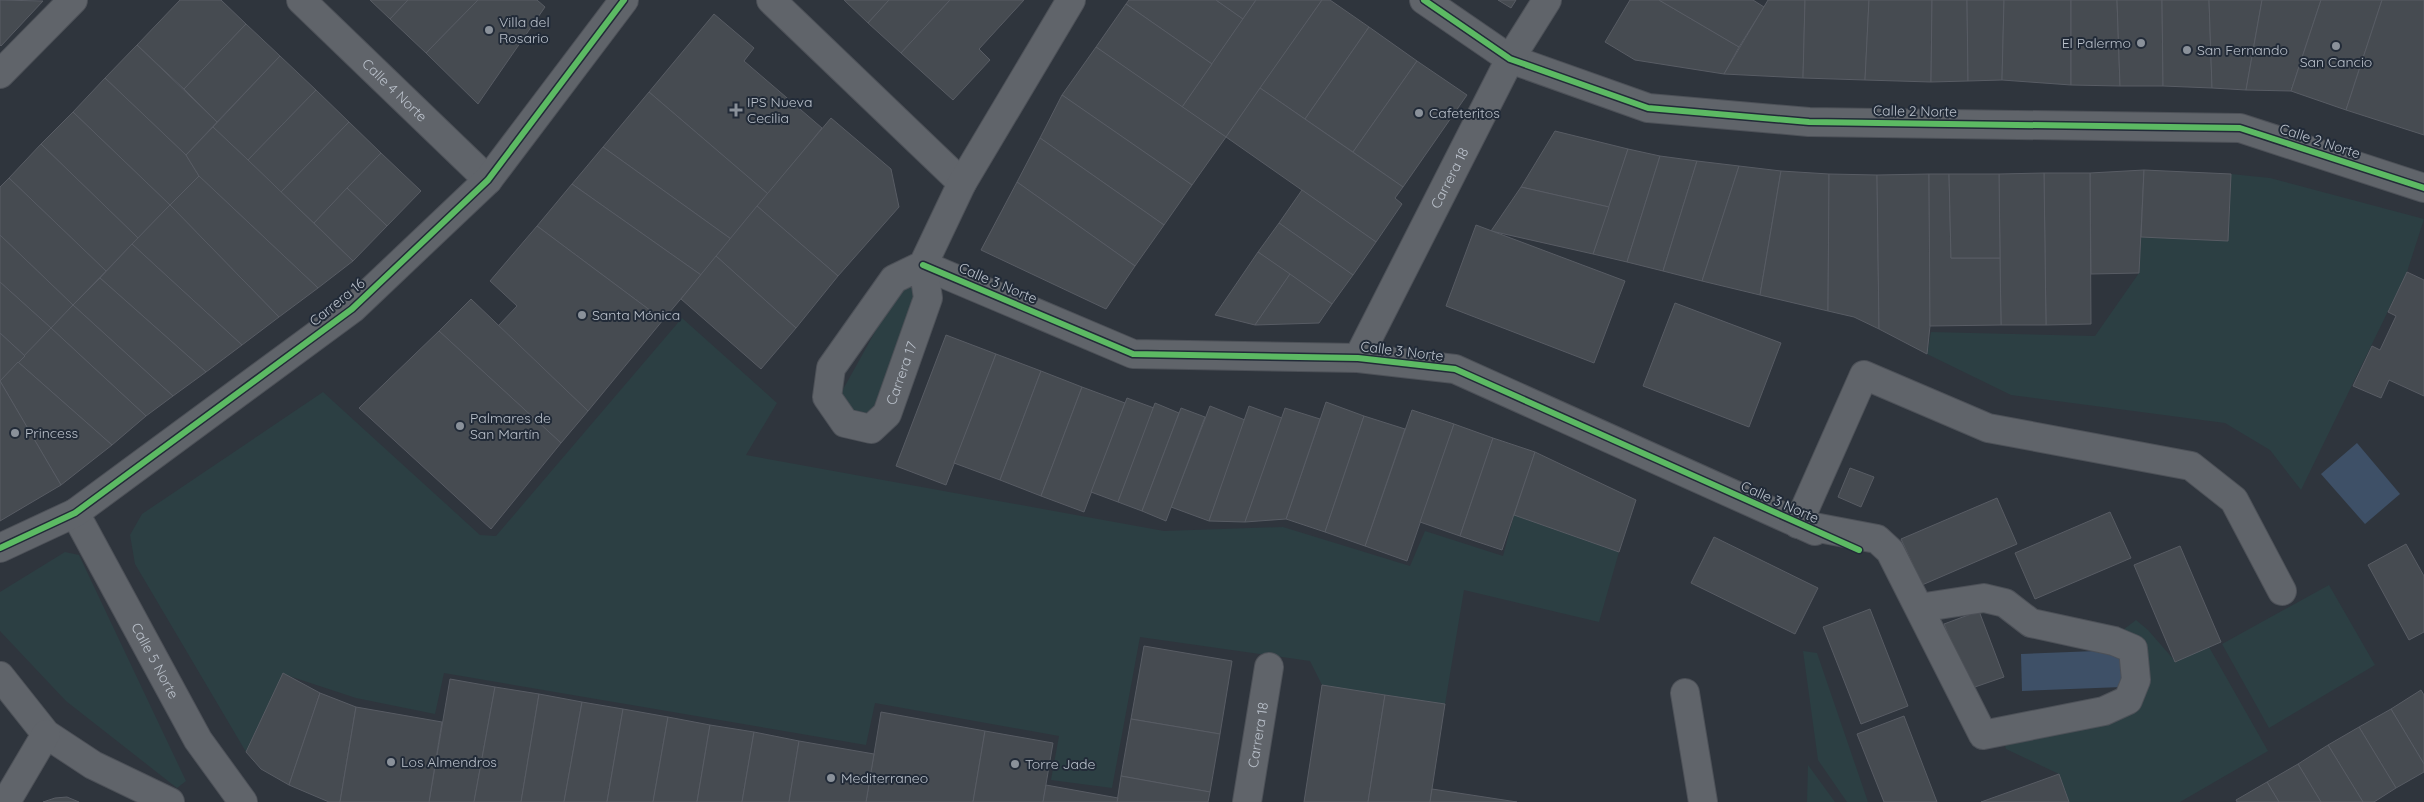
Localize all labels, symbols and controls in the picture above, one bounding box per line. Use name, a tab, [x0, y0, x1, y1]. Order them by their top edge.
place label: Villa del Rosario	[499, 13, 550, 47]
marker: Villa del Rosario	[483, 24, 495, 36]
place label: El Palermo	[2062, 34, 2131, 52]
marker: El Palermo	[2135, 37, 2147, 49]
marker: San Cancio	[2330, 40, 2342, 52]
place label: San Fernando	[2197, 41, 2288, 59]
marker: San Fernando	[2181, 44, 2193, 56]
place label: San Cancio	[2300, 53, 2372, 71]
street label: Calle 4 Norte	[358, 55, 431, 126]
place label: IPS Nueva Cecilia	[747, 93, 812, 127]
street label: Calle 2 Norte	[1873, 101, 1957, 121]
marker: IPS Nueva Cecilia	[729, 103, 743, 117]
place label: Cafeteritos	[1429, 104, 1500, 122]
marker: Cafeteritos	[1413, 107, 1425, 119]
street label: Calle 2 Norte	[2277, 119, 2363, 163]
street label: Carrera 18	[1426, 144, 1473, 212]
street label: Calle 3 Norte	[956, 258, 1040, 308]
street label: Carrera 16	[306, 274, 369, 330]
place label: Santa Mónica	[592, 306, 680, 324]
marker: Santa Mónica	[576, 309, 588, 321]
street label: Calle 3 Norte	[1359, 337, 1445, 365]
street label: Carrera 17	[882, 339, 921, 407]
place label: Palmares de San Martín	[470, 409, 551, 443]
marker: Palmares de San Martín	[454, 420, 466, 432]
place label: Princess	[25, 424, 78, 442]
marker: Princess	[9, 427, 21, 439]
street label: Calle 3 Norte	[1738, 477, 1822, 527]
street label: Calle 5 Norte	[127, 620, 183, 702]
street label: Carrera 18	[1244, 701, 1272, 769]
place label: Los Almendros	[401, 753, 497, 771]
place label: Torre Jade	[1025, 755, 1095, 773]
marker: Los Almendros	[385, 756, 397, 768]
marker: Torre Jade	[1009, 758, 1021, 770]
place label: Mediterraneo	[841, 769, 928, 787]
marker: Mediterraneo	[825, 772, 837, 784]

